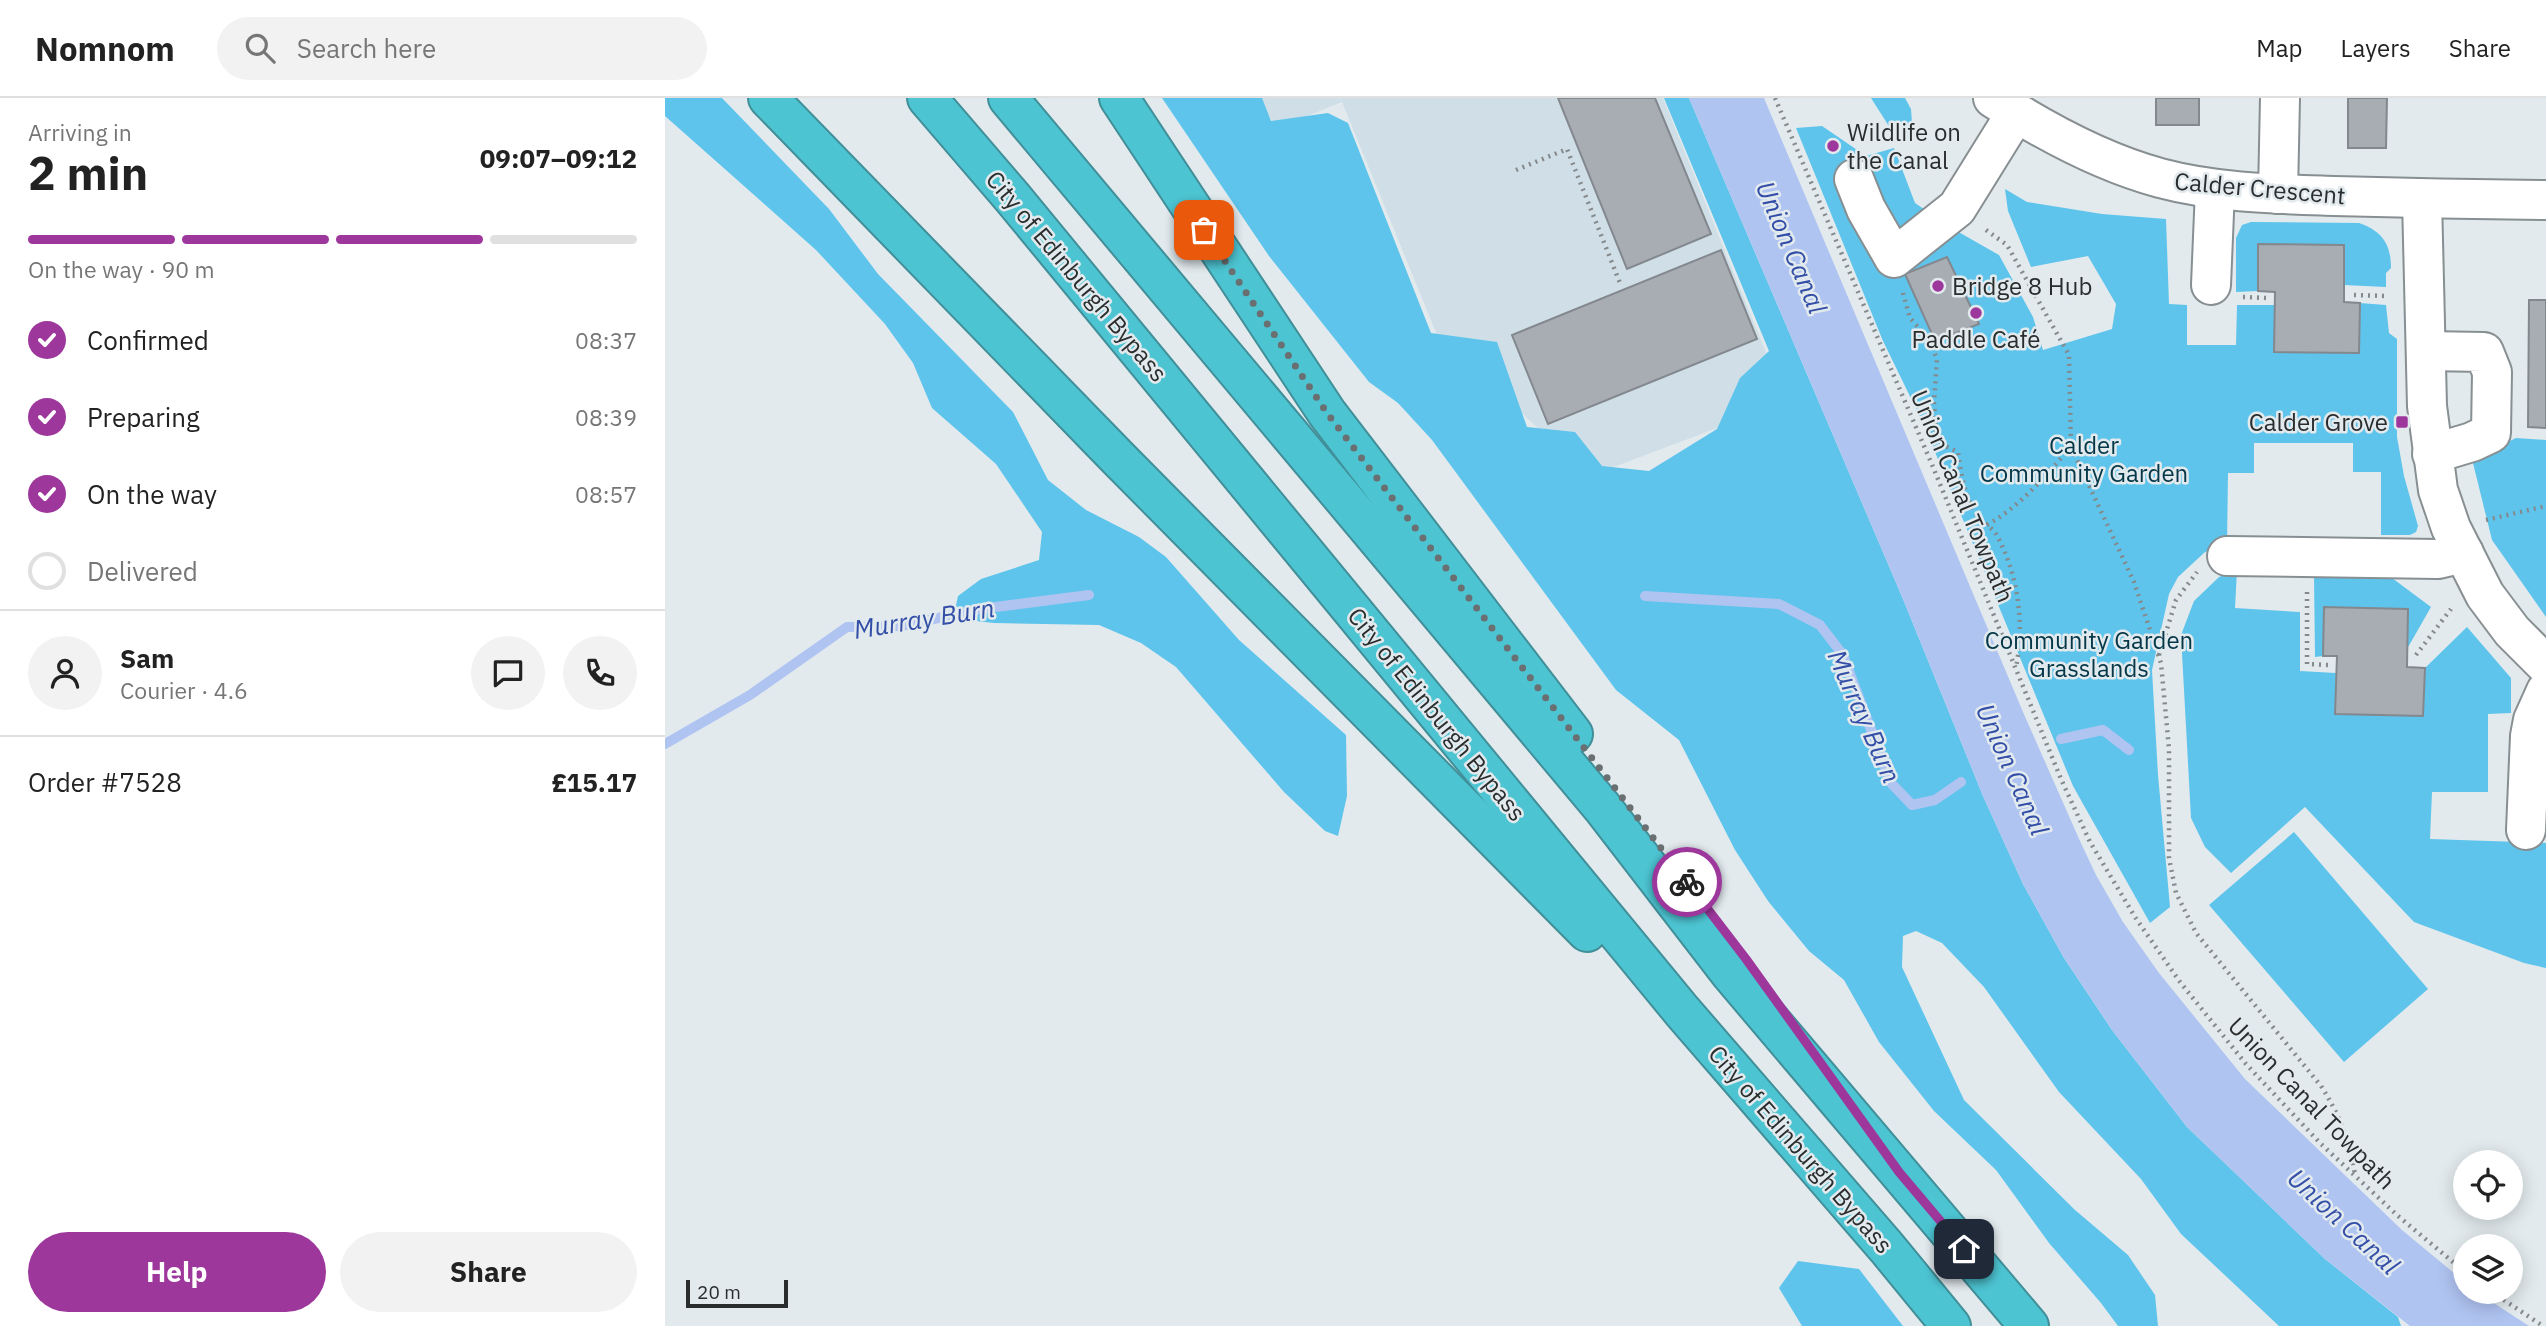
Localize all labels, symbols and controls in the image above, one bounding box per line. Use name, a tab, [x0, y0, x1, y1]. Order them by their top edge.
search box	[217, 17, 707, 80]
text: Nomnom	[35, 27, 175, 70]
icon: search	[241, 29, 279, 67]
text: Search here	[297, 31, 436, 65]
text: Map	[2256, 32, 2303, 64]
text: Layers	[2341, 32, 2411, 64]
text: Share	[2449, 32, 2511, 64]
place label: Wildlife on the Canal	[1847, 116, 1961, 176]
text: Arriving in	[28, 117, 132, 147]
marker: Wildlife on the Canal	[1825, 138, 1841, 154]
text: 09:07–09:12	[480, 141, 637, 175]
text: 2 min	[28, 143, 148, 203]
street label: City of Edinburgh Bypass	[979, 164, 1175, 388]
street label: Calder Crescent	[2173, 165, 2347, 211]
water label: Union Canal	[1749, 175, 1835, 319]
pin	[1174, 200, 1234, 260]
icon: bag	[1185, 211, 1223, 249]
text: On the way · 90 m	[28, 254, 215, 284]
place label: Bridge 8 Hub	[1952, 270, 2092, 302]
marker: Bridge 8 Hub	[1930, 278, 1946, 294]
marker: Paddle Café	[1968, 305, 1984, 321]
icon: check	[28, 321, 66, 359]
text: Confirmed	[87, 323, 209, 357]
place label: Paddle Café	[1912, 323, 2040, 355]
text: 08:37	[575, 325, 637, 355]
street label: Union Canal Towpath	[1904, 385, 2022, 607]
icon: check	[28, 398, 66, 436]
text: Preparing	[87, 400, 200, 434]
text: 08:39	[575, 402, 637, 432]
place label: Calder Grove	[2249, 406, 2388, 438]
marker: Calder Grove	[2394, 414, 2410, 430]
park label: Calder Community Garden	[1980, 429, 2188, 489]
icon: check	[28, 475, 66, 513]
text: On the way	[87, 477, 217, 511]
text: 08:57	[575, 479, 637, 509]
text: Delivered	[87, 554, 198, 588]
water label: Murray Burn	[851, 590, 997, 646]
street label: City of Edinburgh Bypass	[1341, 601, 1533, 827]
park label: Community Garden Grasslands	[1985, 624, 2193, 684]
button: person	[28, 636, 102, 710]
button: chat	[471, 636, 545, 710]
button: phone	[563, 636, 637, 710]
text: Sam	[120, 641, 174, 675]
water label: Murray Burn	[1821, 644, 1909, 788]
text: Courier · 4.6	[120, 675, 248, 705]
water label: Union Canal	[1969, 698, 2057, 840]
text: Order #7528	[28, 765, 182, 799]
text: £15.17	[551, 765, 637, 799]
courier	[1652, 847, 1722, 917]
icon: bike	[1668, 863, 1706, 901]
street label: Union Canal Towpath	[2221, 1010, 2403, 1196]
street label: City of Edinburgh Bypass	[1702, 1038, 1900, 1260]
map controls	[2453, 1150, 2523, 1304]
button: locate	[2453, 1150, 2523, 1220]
water label: Union Canal	[2281, 1160, 2407, 1282]
pin	[1934, 1219, 1994, 1279]
icon: home	[1945, 1230, 1983, 1268]
button: Help	[28, 1232, 326, 1312]
button: Share	[340, 1232, 637, 1312]
button: layers	[2453, 1234, 2523, 1304]
scale bar	[686, 1277, 787, 1309]
text: 20 m	[697, 1280, 741, 1304]

